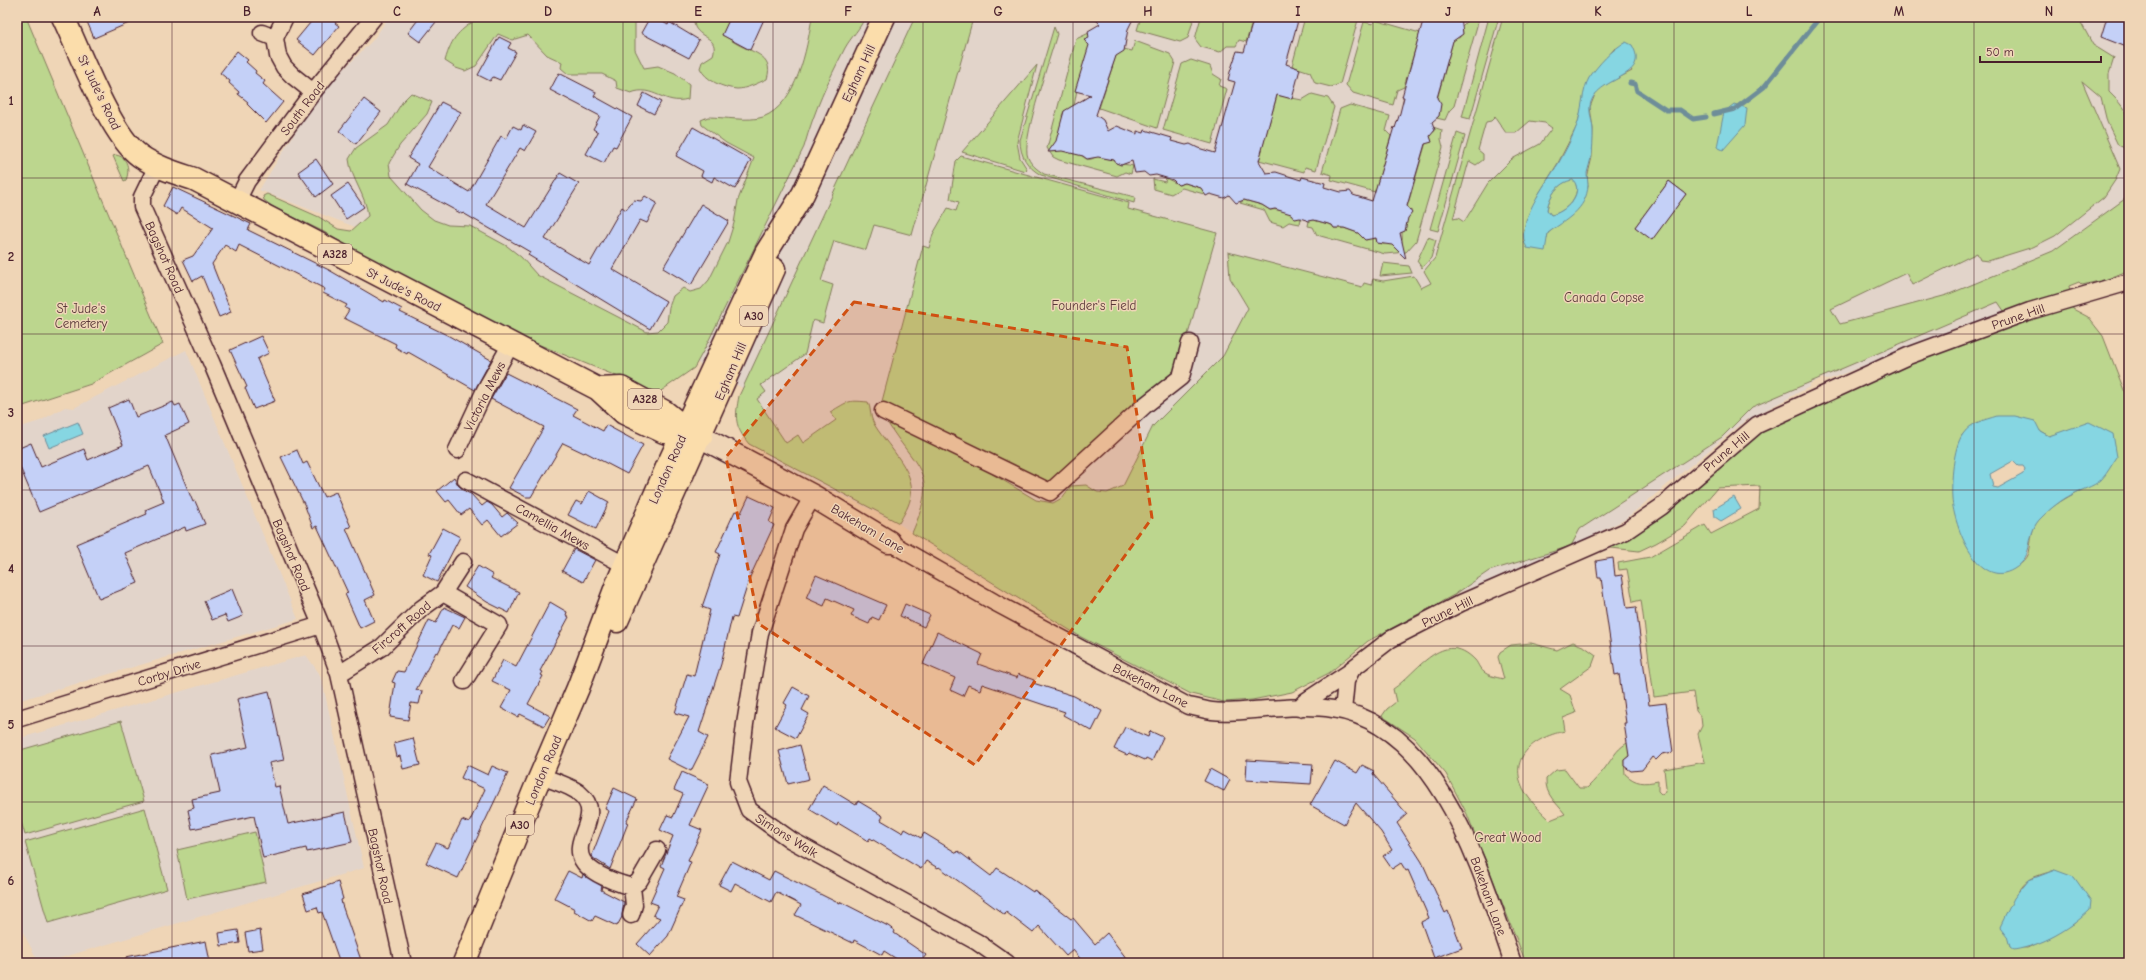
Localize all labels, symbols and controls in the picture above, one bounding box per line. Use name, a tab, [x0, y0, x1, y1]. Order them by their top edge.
text: A	[93, 4, 101, 19]
text: B	[243, 4, 251, 19]
text: C	[393, 4, 401, 19]
text: D	[544, 4, 552, 19]
text: E	[694, 4, 702, 19]
text: F	[844, 4, 852, 19]
text: G	[993, 4, 1003, 19]
text: H	[1143, 4, 1153, 19]
text: I	[1295, 4, 1301, 19]
text: J	[1445, 4, 1451, 19]
text: K	[1594, 4, 1602, 19]
text: L	[1746, 4, 1753, 19]
text: M	[1894, 4, 1905, 19]
text: N	[2045, 4, 2053, 19]
scale bar	[1980, 38, 2101, 64]
street label: Egham Hill	[839, 42, 878, 104]
text: 50 m	[1986, 45, 2014, 59]
street label: St Jude's Road	[75, 52, 124, 132]
street label: South Road	[277, 78, 328, 138]
text: 1	[8, 93, 14, 108]
street label: Bagshot Road	[142, 219, 187, 295]
road number: A328	[318, 244, 352, 264]
text: 2	[8, 249, 14, 264]
street label: St Jude's Road	[364, 264, 444, 315]
park label: Canada Copse	[1564, 290, 1645, 305]
park label: Founder's Field	[1051, 298, 1137, 313]
street label: Prune Hill	[1990, 300, 2047, 333]
park label: St Jude's Cemetery	[55, 301, 107, 331]
road number: A30	[740, 306, 768, 326]
street label: Egham Hill	[712, 340, 749, 402]
street label: Victoria Mews	[460, 359, 508, 434]
road number: A328	[628, 389, 662, 409]
text: 3	[8, 405, 14, 420]
street label: Prune Hill	[1700, 428, 1752, 475]
street label: London Road	[646, 432, 689, 506]
street label: Camellia Mews	[513, 500, 592, 553]
street label: Bakeham Lane	[828, 501, 907, 556]
street label: Bagshot Road	[270, 517, 313, 594]
text: 4	[8, 561, 14, 576]
street label: Prune Hill	[1419, 593, 1475, 630]
street label: Fircroft Road	[369, 598, 434, 657]
street label: Corby Drive	[136, 656, 203, 689]
street label: Bakeham Lane	[1110, 660, 1191, 711]
text: 5	[8, 717, 15, 732]
street label: London Road	[522, 733, 565, 807]
street label: Simons Walk	[753, 810, 821, 861]
road number: A30	[506, 815, 534, 835]
street label: Bagshot Road	[365, 827, 396, 905]
park label: Great Wood	[1475, 830, 1541, 845]
street label: Bakeham Lane	[1467, 855, 1510, 938]
text: 6	[8, 873, 15, 888]

